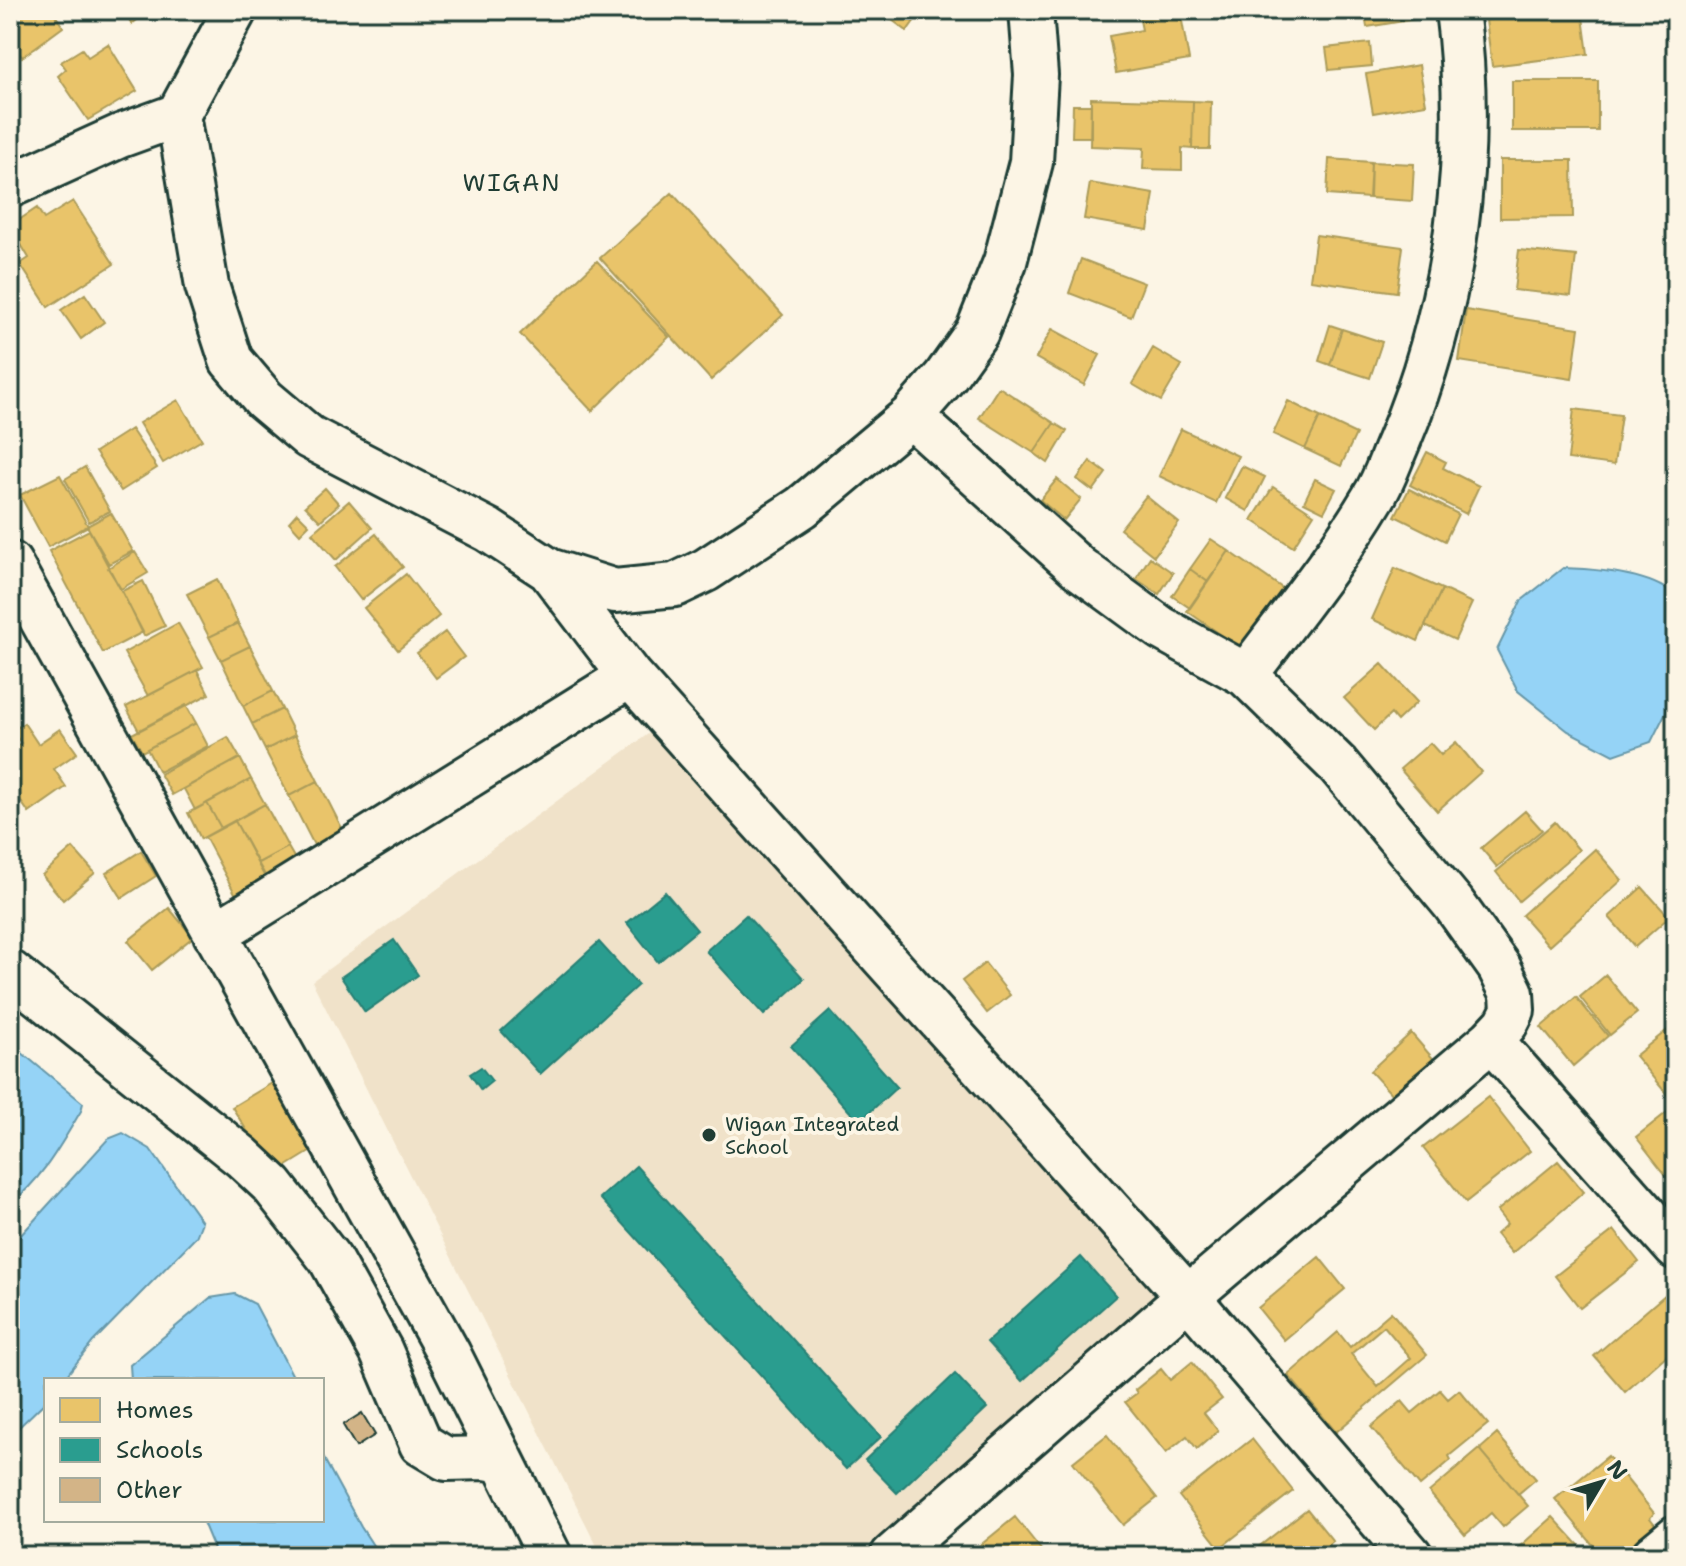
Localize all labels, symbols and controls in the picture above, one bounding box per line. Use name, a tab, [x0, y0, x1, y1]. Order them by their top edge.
district label: WIGAN	[462, 167, 562, 199]
place label: Wigan Integrated School	[725, 1111, 900, 1160]
marker: Wigan Integrated School	[700, 1126, 718, 1144]
legend	[44, 1378, 324, 1522]
text: Homes	[116, 1394, 194, 1426]
text: Schools	[116, 1434, 203, 1466]
north arrow	[1562, 1442, 1642, 1522]
text: N	[1601, 1454, 1634, 1486]
text: Other	[116, 1474, 183, 1506]

